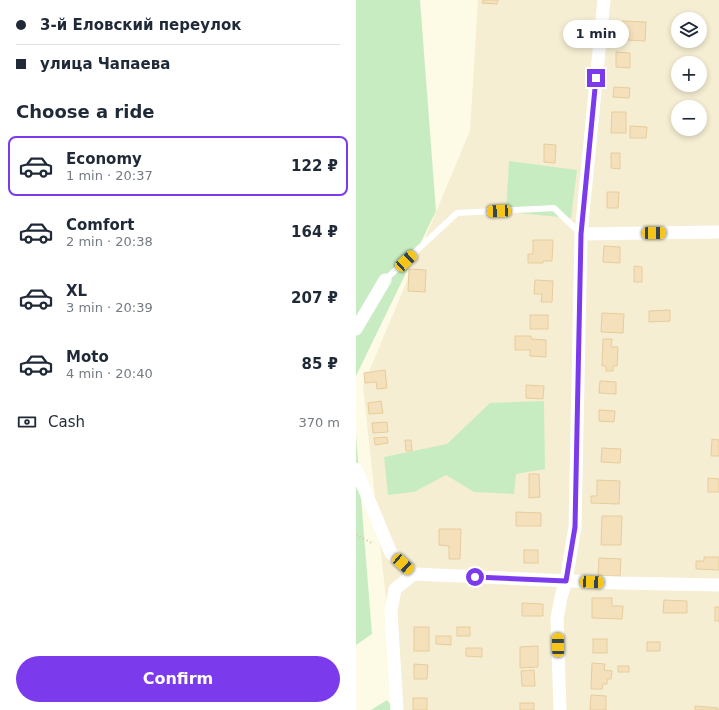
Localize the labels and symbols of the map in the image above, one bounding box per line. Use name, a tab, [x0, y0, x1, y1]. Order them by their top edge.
callout: 1 min	[563, 20, 629, 48]
route end	[587, 69, 605, 87]
car	[487, 204, 511, 218]
car	[642, 227, 666, 239]
car	[393, 248, 419, 274]
car	[390, 552, 416, 576]
route start	[466, 568, 484, 586]
car	[580, 575, 604, 589]
car	[552, 633, 564, 657]

